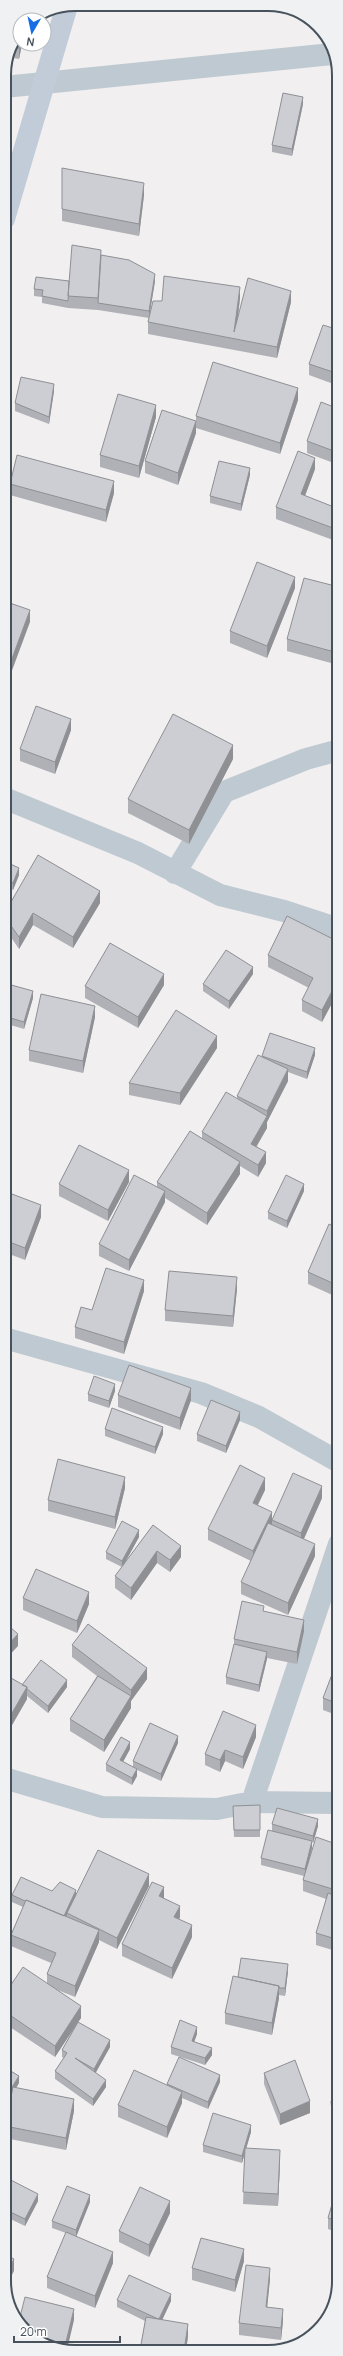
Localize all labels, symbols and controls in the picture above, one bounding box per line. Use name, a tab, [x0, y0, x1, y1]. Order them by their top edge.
north arrow	[12, 12, 52, 52]
text: N	[25, 34, 35, 50]
scale bar	[14, 2318, 120, 2344]
text: 20 m	[20, 2323, 47, 2340]

